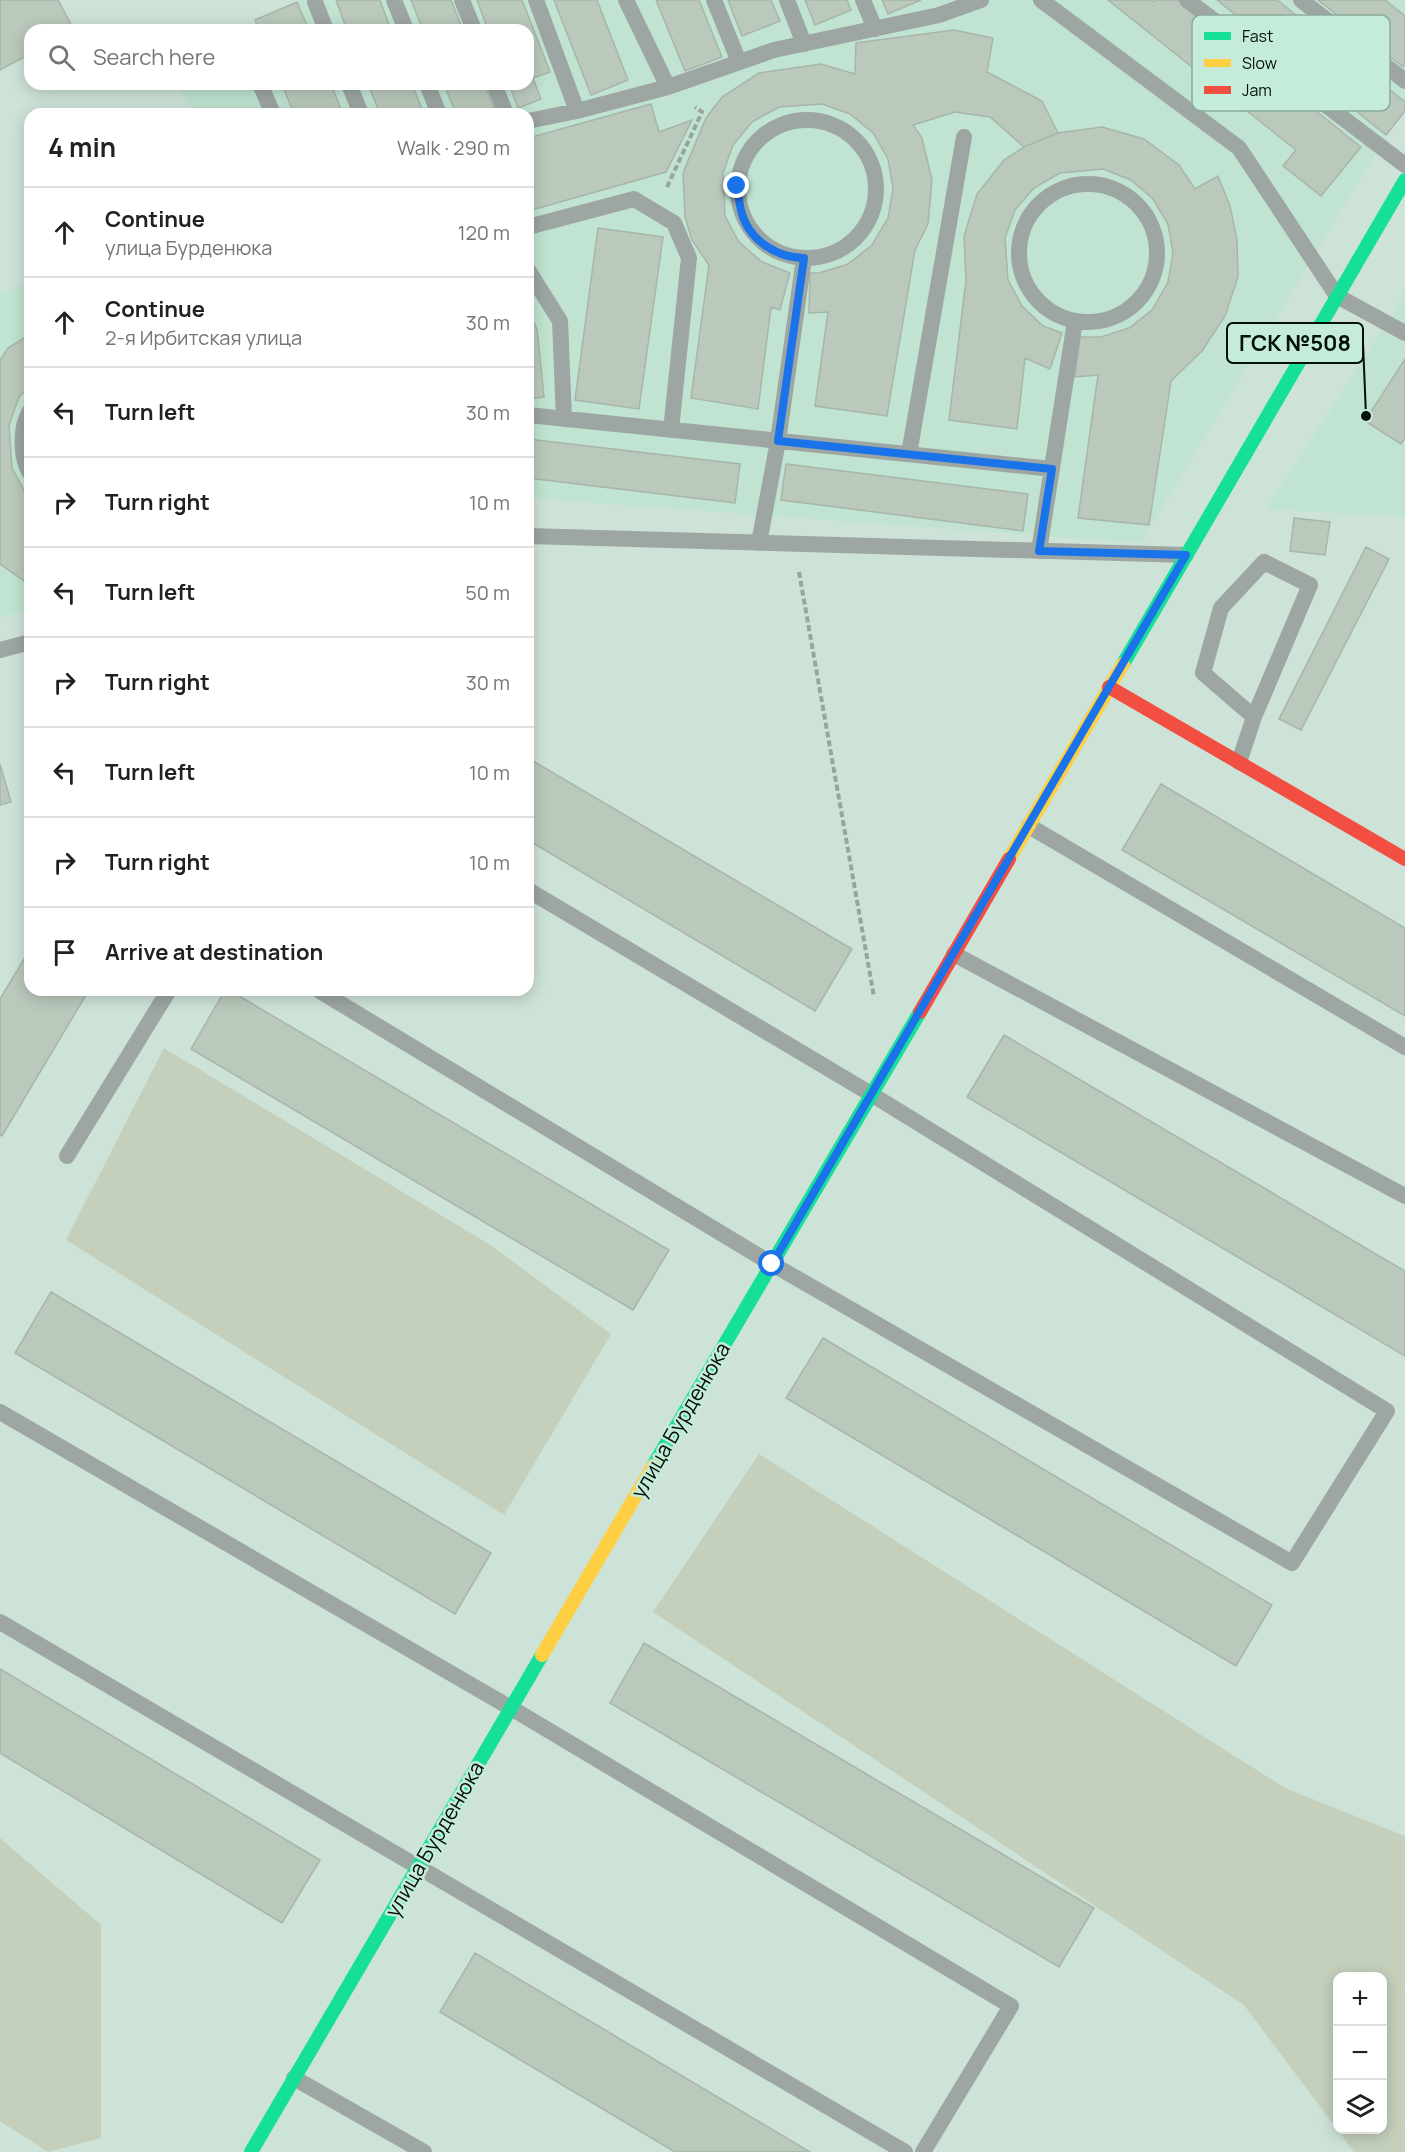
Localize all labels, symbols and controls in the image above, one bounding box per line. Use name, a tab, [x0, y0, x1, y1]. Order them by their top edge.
legend	[1192, 15, 1390, 111]
search box	[24, 24, 534, 90]
text: Fast	[1242, 25, 1273, 47]
icon: search	[45, 41, 78, 74]
text: Search here	[93, 42, 215, 72]
text: Slow	[1242, 52, 1277, 74]
text: Jam	[1242, 79, 1272, 101]
text: 4 min	[48, 129, 116, 165]
text: Walk · 290 m	[397, 134, 510, 161]
route end	[723, 172, 749, 198]
text: Continue	[105, 204, 205, 234]
icon: ahead	[48, 216, 81, 249]
text: 120 m	[458, 219, 510, 246]
text: улица Бурденюка	[105, 234, 272, 261]
text: Continue	[105, 294, 205, 324]
icon: ahead	[48, 306, 81, 339]
text: 30 m	[466, 309, 510, 336]
callout: ГСК №508	[1227, 323, 1363, 363]
text: 2-я Ирбитская улица	[105, 324, 302, 351]
text: ГСК №508	[1239, 328, 1351, 358]
icon: left	[48, 396, 81, 429]
text: Turn left	[105, 397, 195, 427]
text: 30 m	[466, 399, 510, 426]
icon: right	[48, 486, 81, 519]
text: Turn right	[105, 487, 210, 517]
text: 10 m	[469, 489, 510, 516]
icon: left	[48, 576, 81, 609]
text: Turn left	[105, 577, 195, 607]
text: 50 m	[465, 579, 510, 606]
icon: right	[48, 666, 81, 699]
text: Turn right	[105, 667, 210, 697]
text: 30 m	[466, 669, 510, 696]
icon: left	[48, 756, 81, 789]
text: Turn left	[105, 757, 195, 787]
text: 10 m	[469, 759, 510, 786]
icon: right	[48, 846, 81, 879]
text: Turn right	[105, 847, 210, 877]
text: 10 m	[469, 849, 510, 876]
icon: arrive	[48, 936, 81, 969]
text: Arrive at destination	[105, 937, 323, 967]
route start	[758, 1250, 784, 1276]
street label: улица Бурденюка	[624, 1337, 736, 1503]
street label: улица Бурденюка	[378, 1756, 490, 1922]
map controls	[1333, 1972, 1387, 2134]
button: +	[1333, 1972, 1387, 2026]
button: −	[1333, 2026, 1387, 2080]
button: layers	[1333, 2080, 1387, 2134]

